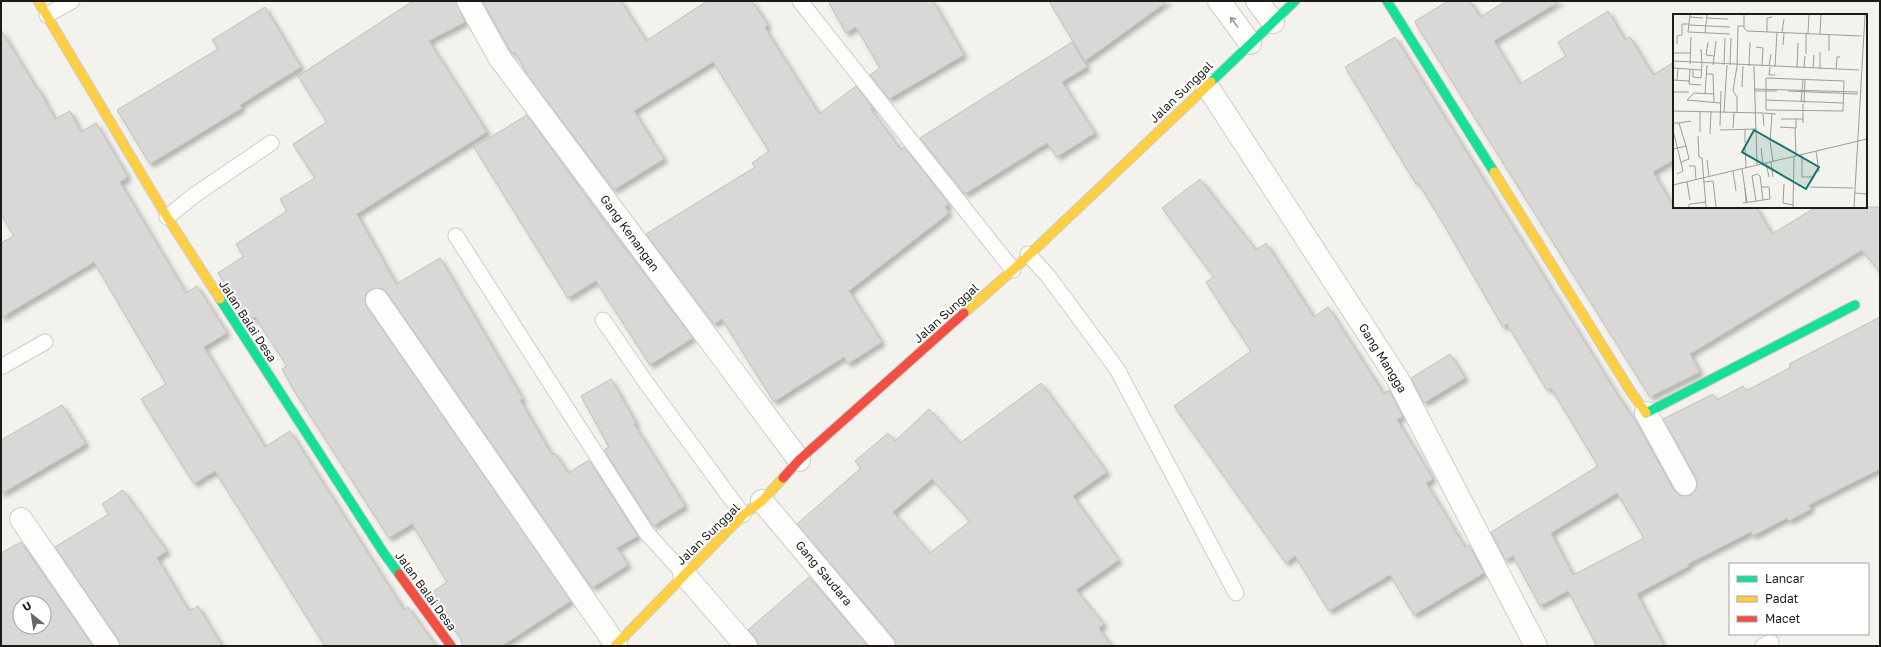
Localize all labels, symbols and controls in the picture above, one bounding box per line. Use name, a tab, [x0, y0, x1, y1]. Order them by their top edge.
inset map	[1673, 14, 1867, 208]
one-way arrow	[1230, 17, 1238, 28]
street label: Jalan Sunggal	[1146, 58, 1216, 126]
street label: Gang Kenangan	[597, 192, 663, 274]
street label: Jalan Balai Desa	[216, 277, 280, 365]
street label: Jalan Sunggal	[910, 280, 982, 346]
street label: Gang Mangga	[1356, 321, 1410, 395]
street label: Jalan Sunggal	[673, 500, 743, 568]
street label: Gang Saudara	[792, 537, 856, 609]
street label: Jalan Balai Desa	[392, 548, 460, 634]
legend	[1729, 563, 1869, 635]
text: Lancar	[1765, 571, 1804, 586]
text: Padat	[1765, 591, 1799, 606]
north arrow	[12, 595, 52, 635]
text: U	[20, 598, 33, 614]
text: Macet	[1765, 611, 1801, 626]

